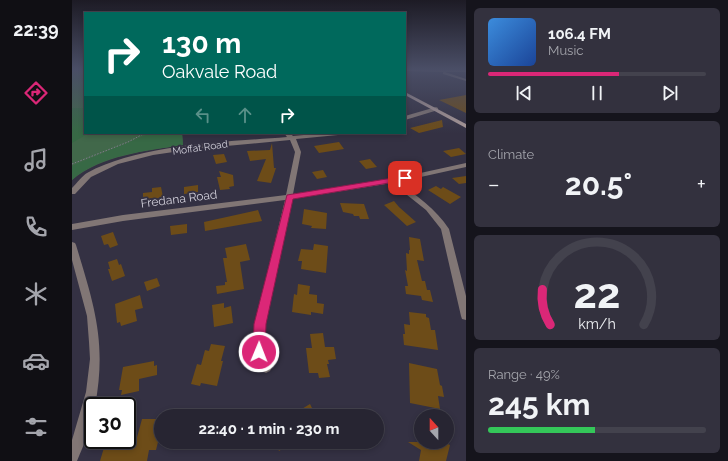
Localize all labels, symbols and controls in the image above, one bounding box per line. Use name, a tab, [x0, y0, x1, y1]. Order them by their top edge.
text: 22:39	[13, 19, 59, 40]
text: 106.4 FM	[548, 25, 611, 43]
text: 130 m	[162, 27, 241, 60]
icon: right	[96, 28, 148, 80]
text: Music	[548, 43, 583, 58]
text: Oakvale Road	[162, 61, 277, 82]
icon: directions	[22, 79, 50, 107]
icon: previous	[513, 82, 535, 104]
icon: pause	[586, 82, 608, 104]
icon: next	[659, 82, 681, 104]
icon: left	[192, 104, 214, 126]
icon: ahead	[234, 104, 256, 126]
icon: right	[276, 104, 298, 126]
street label: Moffat Road	[172, 138, 228, 157]
icon: music	[22, 146, 50, 174]
text: Climate	[488, 147, 534, 162]
pin	[388, 161, 422, 195]
icon: arrive	[394, 167, 416, 189]
text: 20.5°	[565, 167, 632, 202]
text: −	[488, 171, 500, 197]
text: +	[697, 171, 706, 197]
street label: Fredana Road	[140, 187, 218, 211]
icon: phone	[22, 213, 50, 241]
text: 22	[574, 269, 620, 318]
icon: climate	[22, 280, 50, 308]
text: km/h	[578, 316, 616, 332]
position arrow	[238, 331, 280, 373]
icon: car	[22, 347, 50, 375]
text: Range · 49%	[488, 367, 560, 382]
text: 245 km	[488, 387, 591, 422]
speed limit sign: 30	[84, 397, 136, 449]
north arrow	[414, 409, 454, 449]
map controls	[414, 409, 454, 449]
icon: filters	[22, 413, 50, 441]
text: 22:40 · 1 min · 230 m	[198, 420, 340, 438]

